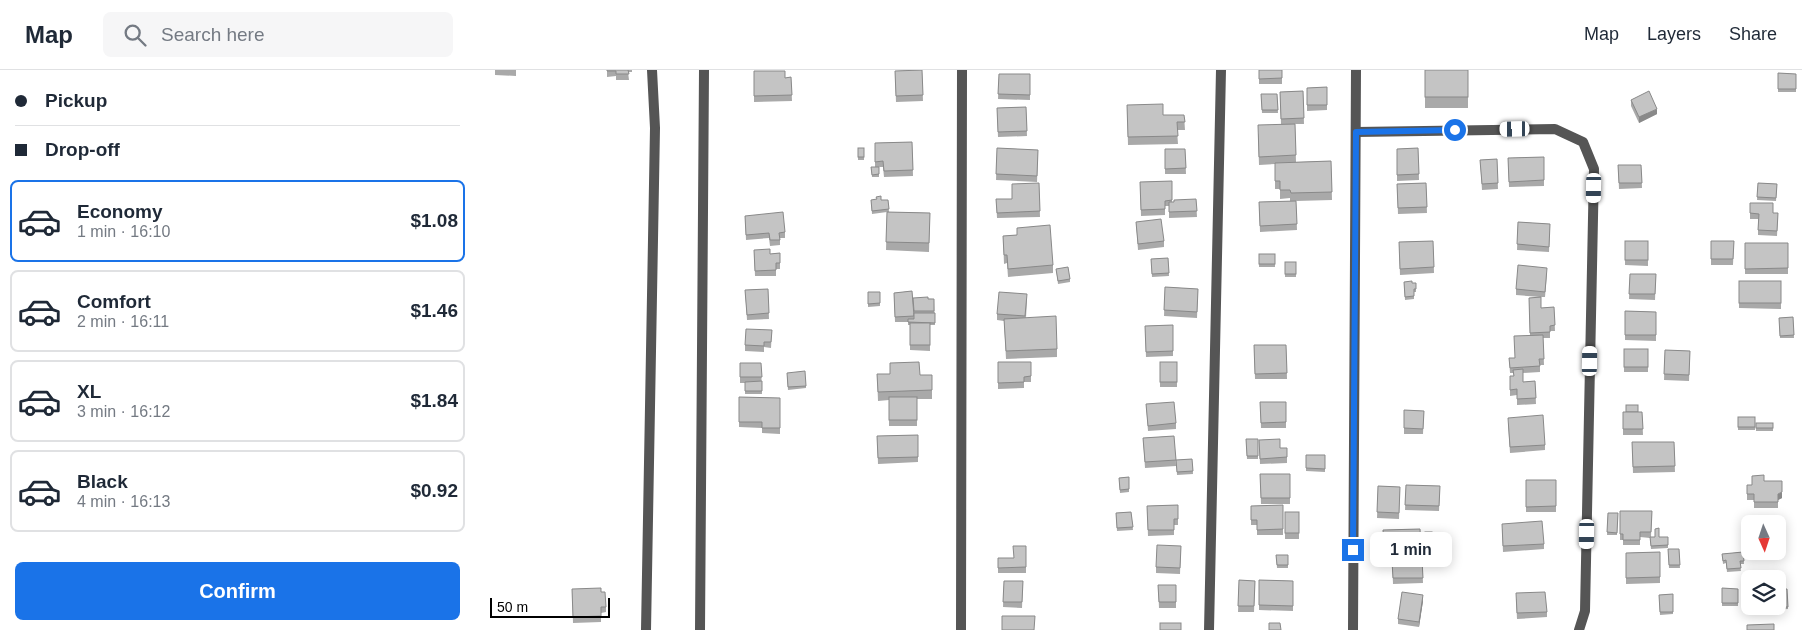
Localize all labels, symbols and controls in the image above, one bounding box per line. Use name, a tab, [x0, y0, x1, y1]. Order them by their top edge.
search box	[103, 12, 453, 57]
text: Map	[25, 21, 73, 48]
icon: search	[121, 21, 149, 49]
text: Search here	[161, 24, 265, 45]
text: Map	[1584, 24, 1619, 44]
text: Layers	[1647, 24, 1701, 44]
text: Share	[1729, 24, 1777, 44]
text: Pickup	[45, 90, 107, 111]
route start	[1444, 119, 1466, 141]
car	[1499, 121, 1530, 137]
text: Drop-off	[45, 139, 120, 160]
car	[1586, 173, 1601, 203]
icon: car	[17, 199, 62, 244]
text: Economy	[77, 201, 163, 222]
text: $1.08	[410, 210, 458, 231]
text: 1 min · 16:10	[77, 223, 170, 240]
icon: car	[17, 289, 62, 334]
text: Comfort	[77, 291, 151, 312]
text: $1.46	[410, 300, 458, 321]
text: 2 min · 16:11	[77, 313, 169, 330]
car	[1582, 346, 1597, 376]
icon: car	[17, 379, 62, 424]
text: XL	[77, 381, 101, 402]
text: $1.84	[410, 390, 458, 411]
text: 3 min · 16:12	[77, 403, 170, 420]
icon: car	[17, 469, 62, 514]
text: Black	[77, 471, 128, 492]
text: $0.92	[410, 480, 458, 501]
text: 4 min · 16:13	[77, 493, 170, 510]
north arrow	[1741, 515, 1786, 560]
map controls	[1741, 515, 1786, 615]
car	[1579, 519, 1594, 549]
callout: 1 min	[1371, 532, 1453, 568]
route end	[1342, 539, 1364, 561]
text: 1 min	[1390, 541, 1432, 558]
button: Confirm	[15, 562, 460, 620]
button: layers	[1741, 570, 1786, 615]
scale bar	[490, 595, 610, 618]
text: 50 m	[497, 599, 528, 615]

